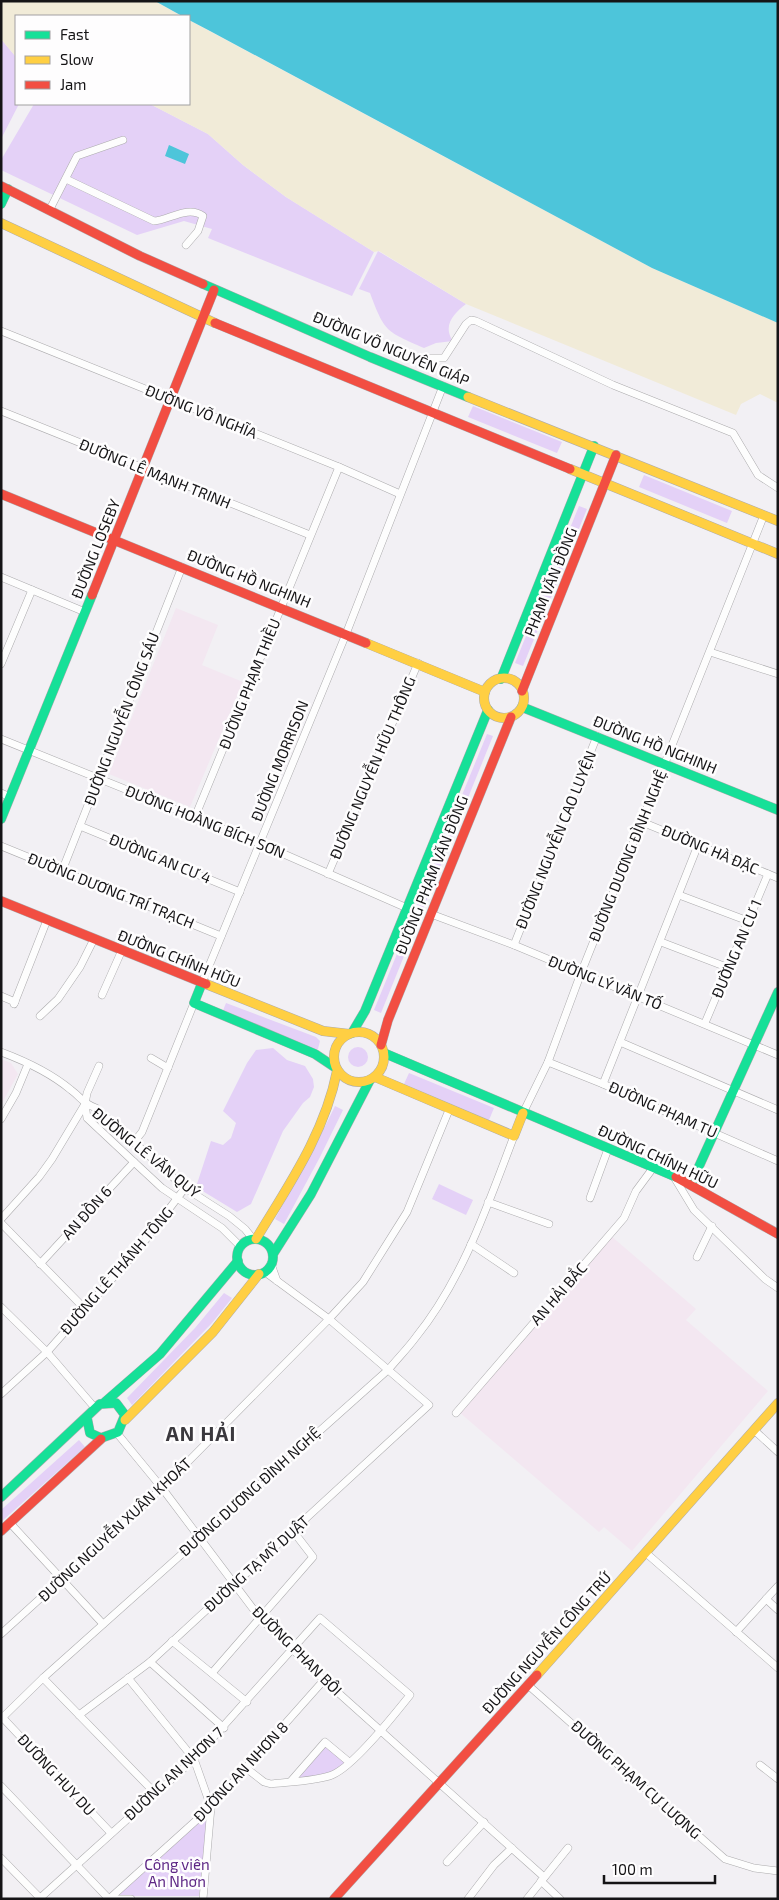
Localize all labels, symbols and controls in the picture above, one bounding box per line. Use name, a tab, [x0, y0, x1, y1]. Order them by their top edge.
legend	[15, 15, 190, 105]
text: Fast	[60, 25, 90, 43]
text: Slow	[60, 50, 94, 68]
text: Jam	[60, 75, 86, 93]
street label: ĐƯỜNG VÕ NGUYÊN GIÁP	[310, 307, 472, 389]
street label: ĐƯỜNG VÕ NGHĨA	[143, 380, 261, 442]
street label: ĐƯỜNG LÊ MẠNH TRINH	[77, 434, 234, 512]
street label: ĐƯỜNG LOSEBY	[67, 496, 123, 601]
street label: PHẠM VĂN ĐỒNG	[518, 524, 580, 639]
street label: ĐƯỜNG HỒ NGHINH	[185, 543, 315, 611]
street label: ĐƯỜNG PHẠM THIỀU	[213, 615, 283, 752]
street label: ĐƯỜNG NGUYỄN CÔNG SÁU	[78, 629, 162, 808]
street label: ĐƯỜNG NGUYỄN HỮU THÔNG	[324, 673, 419, 862]
street label: ĐƯỜNG MORRISON	[247, 698, 311, 824]
street label: ĐƯỜNG HỒ NGHINH	[591, 709, 721, 777]
street label: ĐƯỜNG NGUYỄN CAO LUYỆN	[509, 747, 599, 931]
street label: ĐƯỜNG DƯƠNG ĐÌNH NGHỆ	[584, 767, 670, 944]
street label: ĐƯỜNG HOÀNG BÍCH SƠN	[123, 781, 288, 861]
street label: ĐƯỜNG PHẠM VĂN ĐỒNG	[389, 792, 471, 957]
street label: ĐƯỜNG HÀ ĐẶC	[659, 820, 762, 878]
street label: ĐƯỜNG AN CƯ 4	[107, 829, 214, 887]
street label: ĐƯỜNG DƯƠNG TRÍ TRẠCH	[25, 848, 197, 932]
street label: ĐƯỜNG AN CƯ 1	[707, 897, 765, 1000]
street label: ĐƯỜNG CHÍNH HỮU	[115, 925, 243, 991]
street label: ĐƯỜNG LÝ VĂN TỐ	[546, 949, 666, 1013]
street label: ĐƯỜNG PHẠM TU	[606, 1077, 720, 1141]
street label: ĐƯỜNG LÊ VĂN QUÝ	[89, 1103, 204, 1202]
street label: ĐƯỜNG CHÍNH HỮU	[595, 1120, 721, 1192]
street label: AN ĐỒN 6	[56, 1181, 115, 1243]
street label: ĐƯỜNG LÊ THÁNH TÔNG	[56, 1203, 177, 1338]
street label: AN HẢI BẮC	[525, 1257, 591, 1328]
district label: AN HẢI	[166, 1421, 236, 1445]
street label: ĐƯỜNG DƯƠNG ĐÌNH NGHỆ	[175, 1423, 324, 1559]
street label: ĐƯỜNG NGUYỄN XUÂN KHOÁT	[33, 1452, 195, 1605]
street label: ĐƯỜNG TẠ MỸ DUẬT	[200, 1511, 313, 1615]
street label: ĐƯỜNG NGUYỄN CÔNG TRỨ	[476, 1566, 615, 1717]
street label: ĐƯỜNG PHAN BÔI	[249, 1602, 346, 1699]
street label: ĐƯỜNG PHẠM CỰ LƯỢNG	[568, 1716, 705, 1842]
street label: ĐƯỜNG AN NHƠN 8	[189, 1718, 291, 1825]
street label: ĐƯỜNG AN NHƠN 7	[120, 1723, 227, 1824]
street label: ĐƯỜNG HUY DU	[14, 1730, 99, 1819]
scale bar	[604, 1852, 715, 1884]
park label: Công viên An Nhơn	[144, 1855, 210, 1890]
text: 100 m	[612, 1860, 653, 1878]

